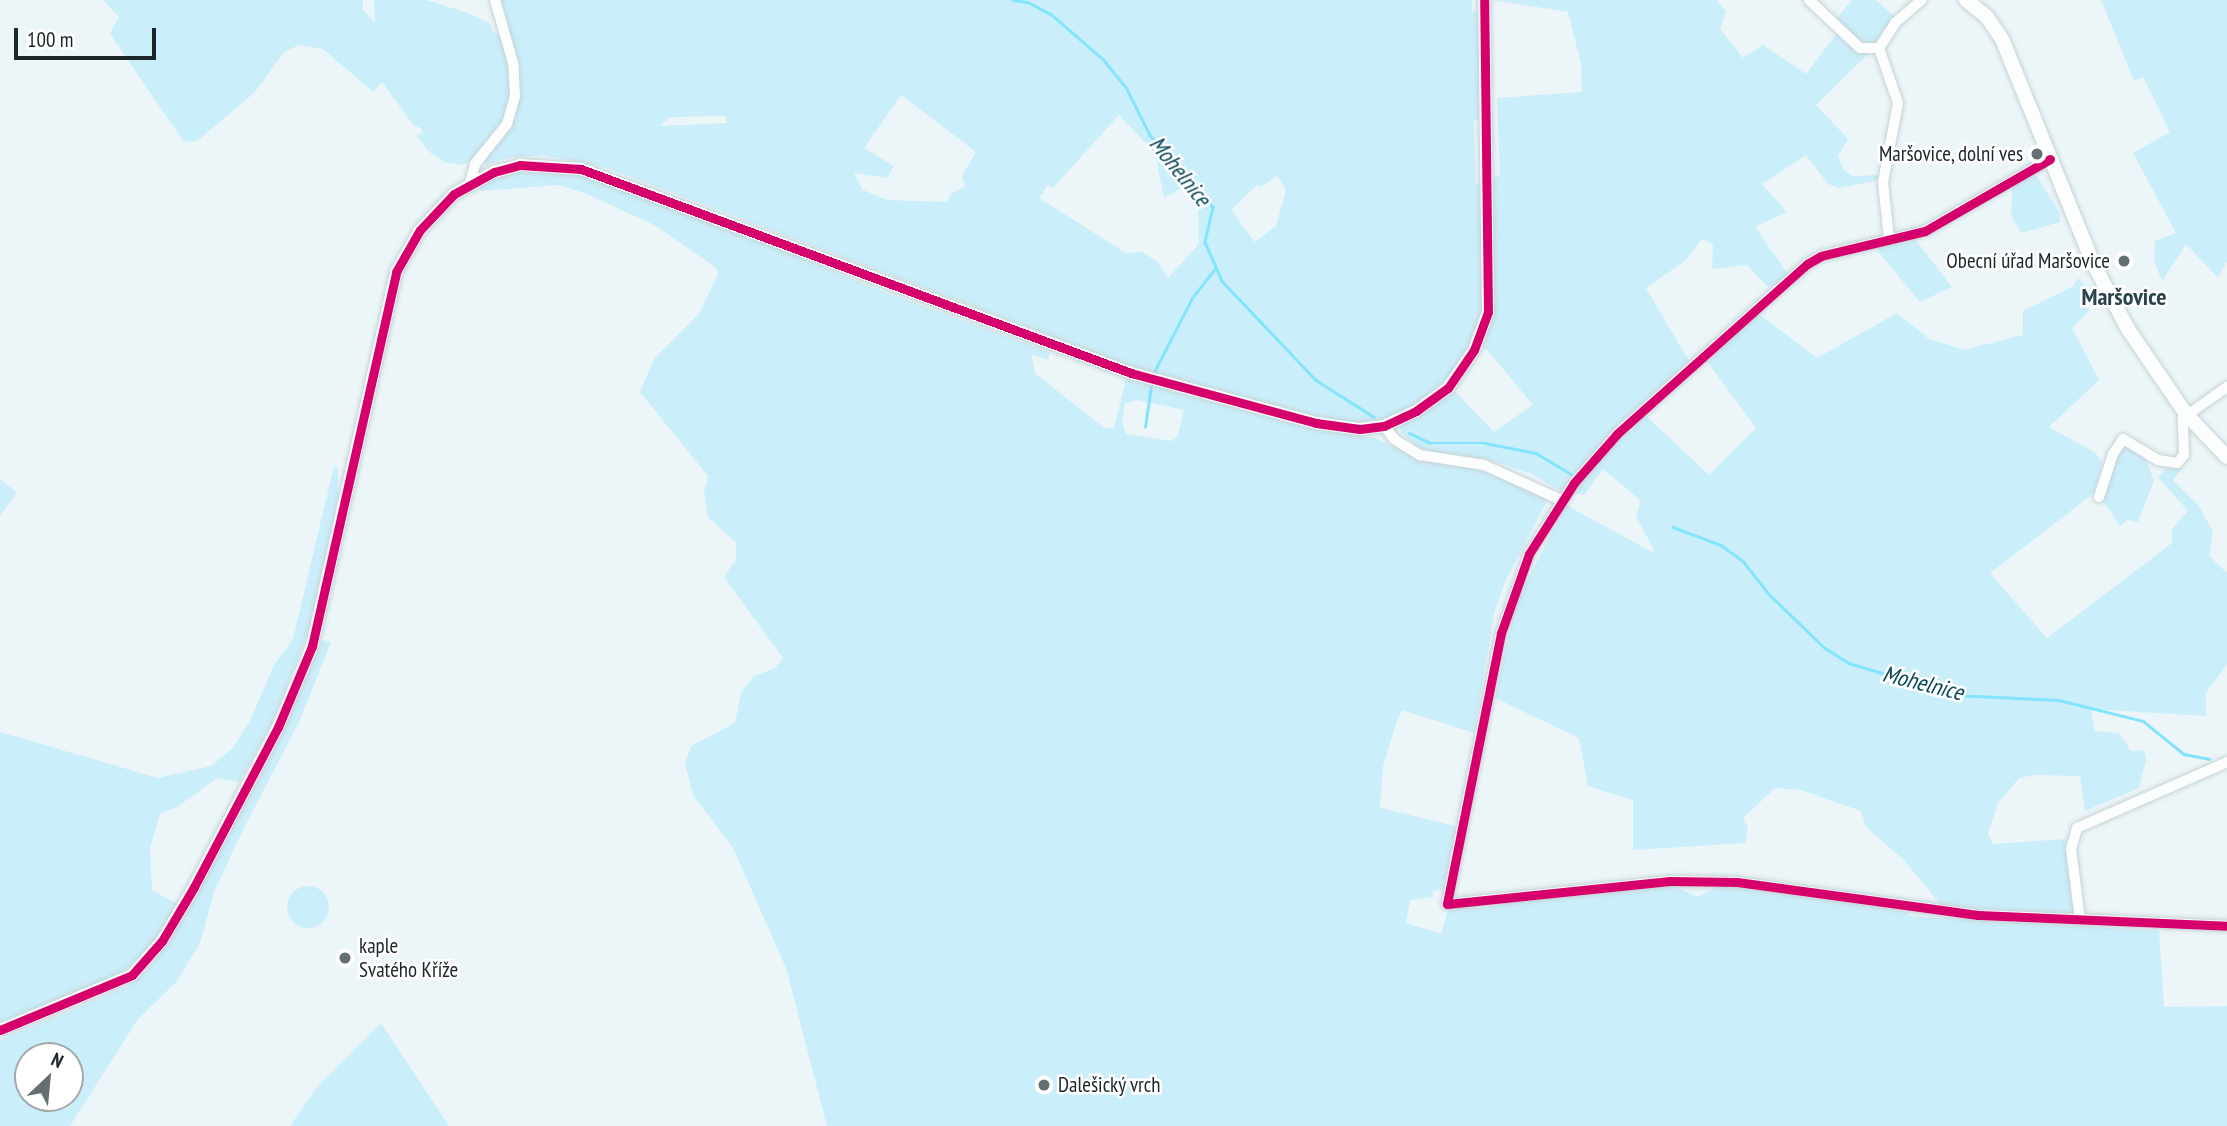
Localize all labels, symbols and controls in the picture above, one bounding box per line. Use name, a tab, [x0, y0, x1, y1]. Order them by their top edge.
scale bar	[18, 14, 159, 58]
text: 100 m	[27, 26, 73, 53]
water label: Mohelnice	[1143, 130, 1217, 212]
place label: Maršovice, dolní ves	[1877, 141, 2023, 167]
marker: Maršovice, dolní ves	[2029, 146, 2045, 162]
place label: Obecní úřad Maršovice	[1946, 248, 2110, 274]
marker: Obecní úřad Maršovice	[2116, 253, 2132, 269]
district label: Maršovice	[2081, 283, 2167, 311]
water label: Mohelnice	[1880, 660, 1966, 706]
place label: kaple Svatého Kříže	[359, 933, 458, 983]
marker: kaple Svatého Kříže	[337, 950, 353, 966]
north arrow	[14, 1042, 84, 1112]
text: N	[47, 1047, 67, 1073]
place label: Dalešický vrch	[1058, 1072, 1161, 1098]
marker: Dalešický vrch	[1036, 1077, 1052, 1093]

